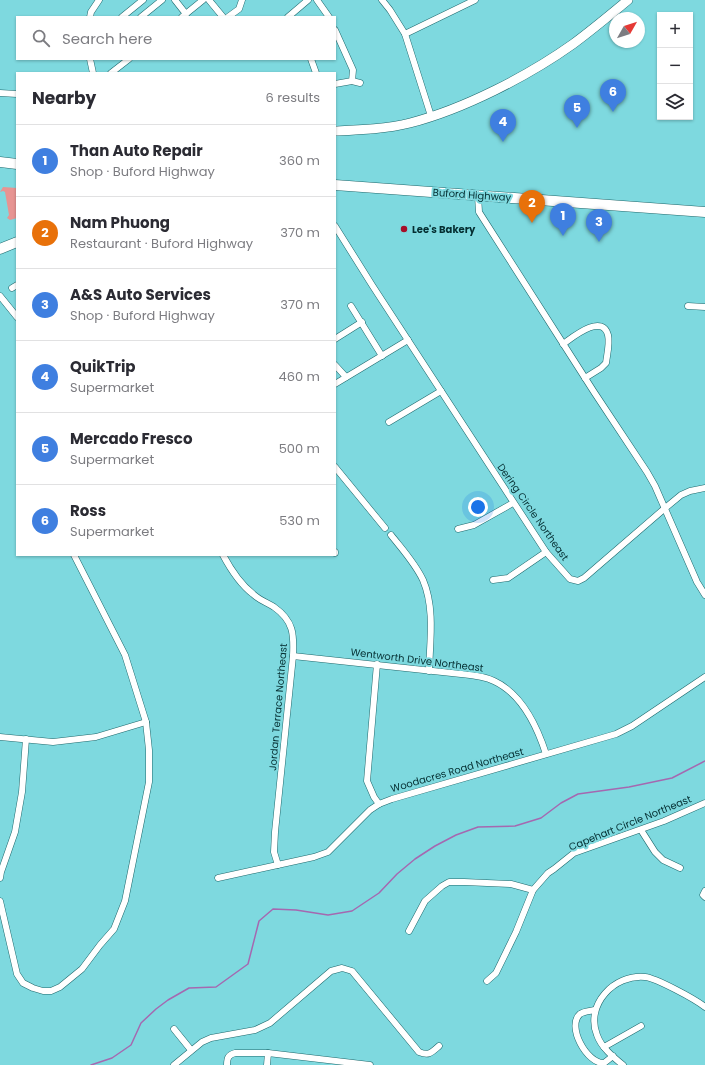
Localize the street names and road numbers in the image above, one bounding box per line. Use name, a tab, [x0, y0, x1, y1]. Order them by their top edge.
street label: Buford Highway	[432, 185, 512, 205]
street label: Dering Circle Northeast	[494, 460, 573, 564]
street label: Jordan Terrace Northeast	[265, 642, 291, 771]
street label: Wentworth Drive Northeast	[350, 644, 485, 676]
street label: Woodacres Road Northeast	[389, 744, 526, 796]
street label: Capehart Circle Northeast	[566, 791, 694, 854]

